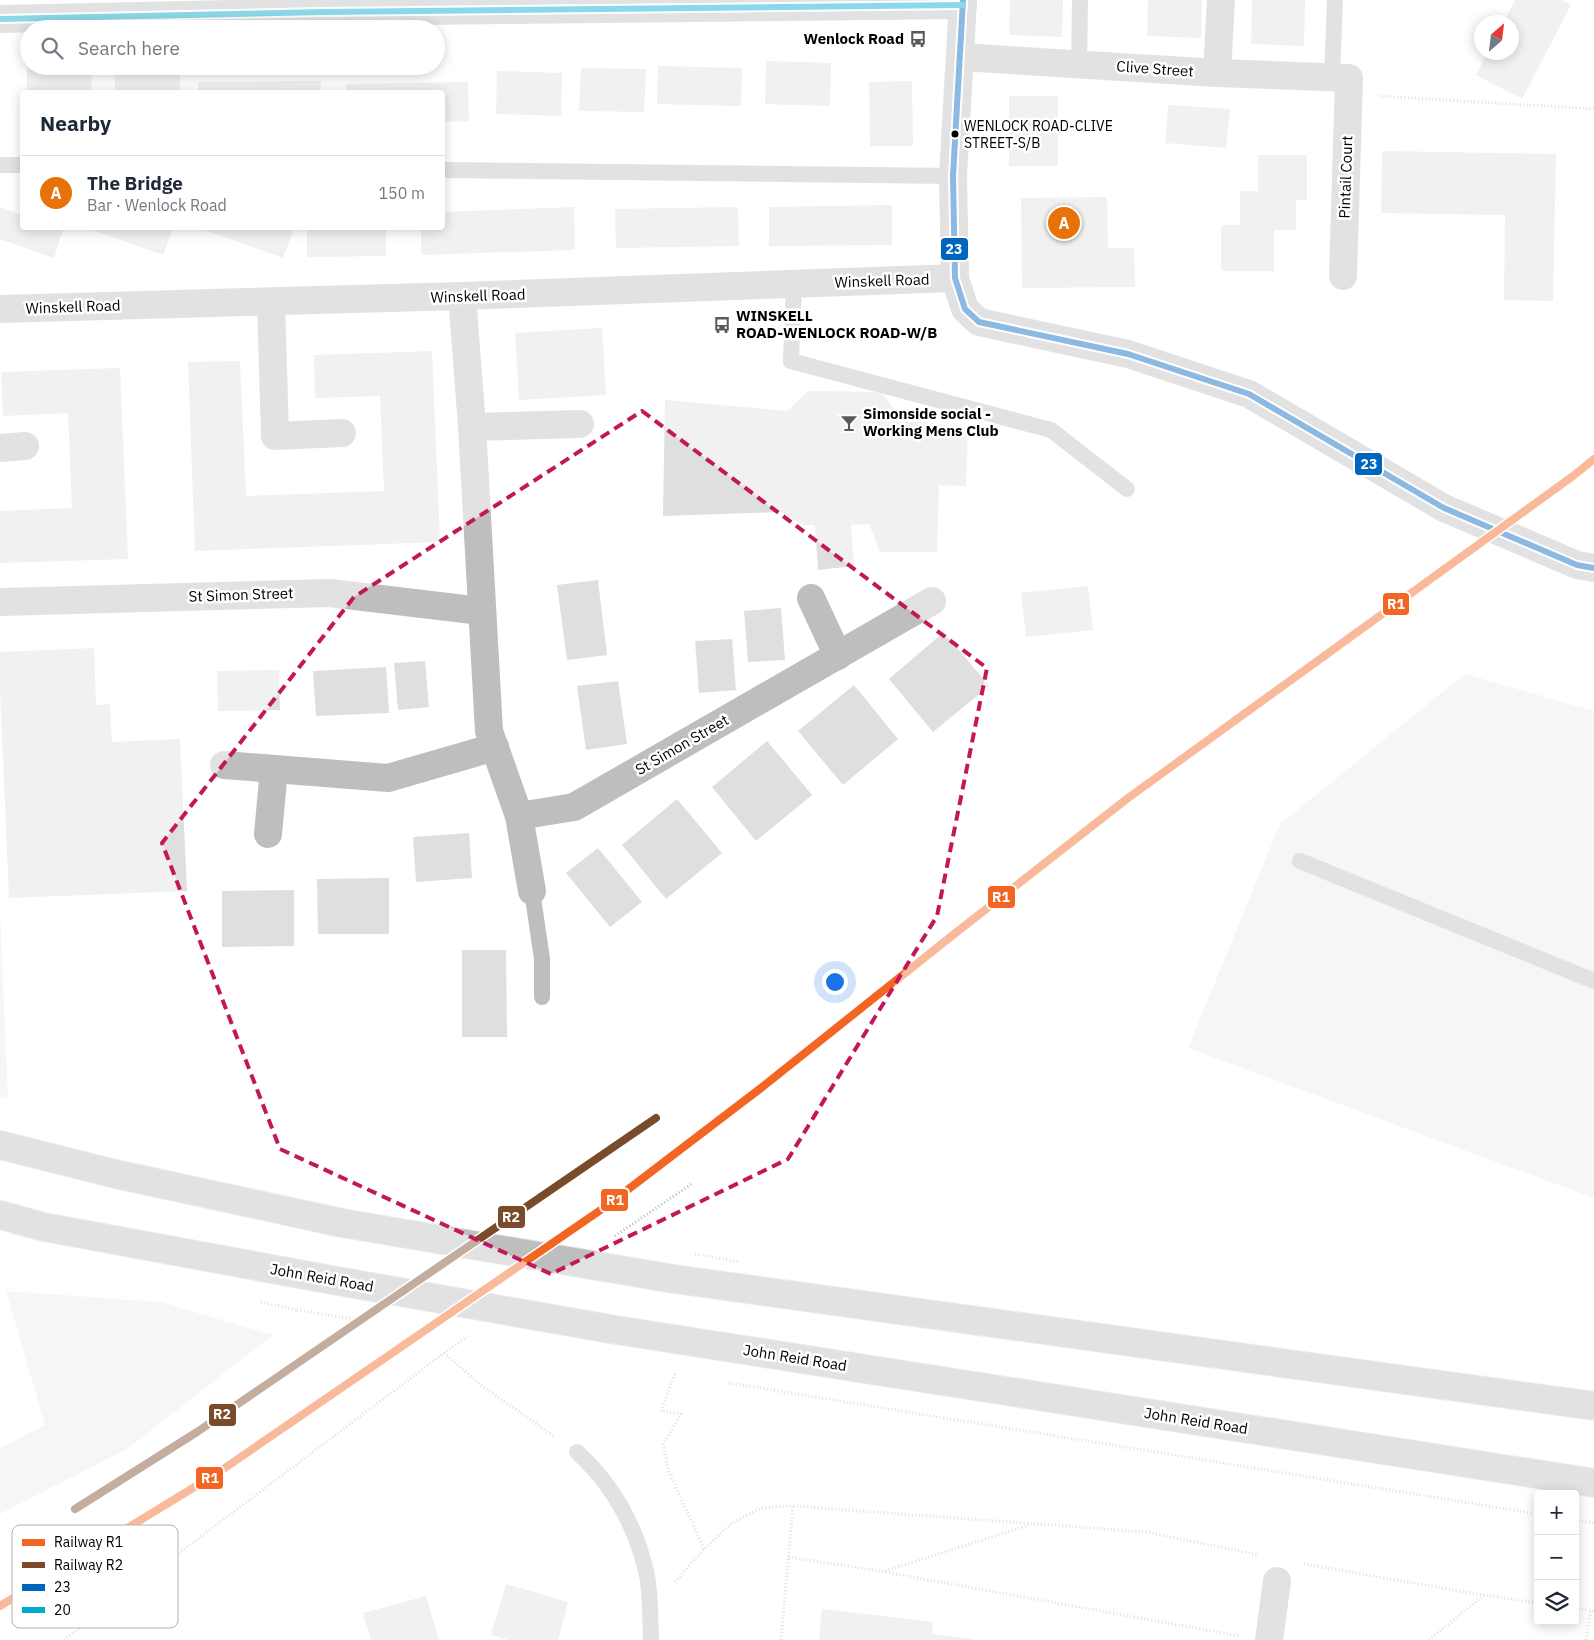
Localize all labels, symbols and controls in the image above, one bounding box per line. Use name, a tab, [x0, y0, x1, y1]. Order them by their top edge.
north arrow	[1474, 15, 1519, 60]
search box	[20, 20, 445, 75]
place label: Wenlock Road	[803, 29, 904, 48]
bus stop icon: Wenlock Road	[908, 29, 928, 49]
icon: search	[38, 34, 66, 62]
text: Search here	[78, 36, 180, 60]
street label: Clive Street	[1116, 56, 1194, 81]
text: Nearby	[40, 109, 111, 137]
place label: WENLOCK ROAD-CLIVE STREET-S/B	[964, 117, 1113, 152]
marker: WENLOCK ROAD-CLIVE STREET-S/B	[950, 129, 960, 139]
street label: Pintail Court	[1335, 135, 1356, 219]
text: The Bridge	[87, 171, 183, 195]
text: A	[51, 183, 61, 203]
text: 150 m	[378, 183, 425, 203]
text: Bar · Wenlock Road	[87, 195, 227, 215]
pin: A	[1048, 204, 1080, 242]
line badge: 23	[940, 237, 969, 261]
text: 23	[946, 240, 962, 258]
street label: Winskell Road	[834, 269, 930, 292]
street label: Winskell Road	[430, 284, 526, 307]
street label: Winskell Road	[25, 295, 121, 318]
place label: WINSKELL ROAD-WENLOCK ROAD-W/B	[736, 306, 937, 342]
bus stop icon: WINSKELL ROAD-WENLOCK ROAD-W/B	[712, 315, 732, 335]
place label: Simonside social - Working Mens Club	[863, 404, 999, 440]
bar icon: Simonside social - Working Mens Club	[839, 413, 859, 433]
line badge: 23	[1354, 452, 1383, 476]
text: 23	[1361, 455, 1377, 473]
street label: St Simon Street	[188, 583, 294, 606]
line badge: R1	[1382, 592, 1410, 616]
text: R1	[1387, 595, 1406, 613]
street label: St Simon Street	[632, 710, 732, 779]
line badge: R1	[987, 885, 1016, 909]
text: R1	[992, 888, 1011, 906]
your location	[822, 969, 848, 995]
line badge: R1	[600, 1188, 629, 1212]
text: R1	[606, 1191, 625, 1209]
line badge: R2	[497, 1205, 526, 1229]
text: R2	[502, 1208, 520, 1226]
street label: John Reid Road	[269, 1259, 375, 1296]
street label: John Reid Road	[742, 1340, 848, 1375]
line badge: R2	[208, 1403, 237, 1427]
street label: John Reid Road	[1143, 1403, 1249, 1438]
text: R2	[213, 1405, 231, 1423]
line badge: R1	[195, 1466, 224, 1490]
text: R1	[201, 1469, 220, 1487]
map controls	[1534, 1490, 1579, 1625]
button: +	[1534, 1490, 1579, 1535]
legend	[12, 1525, 178, 1628]
text: Railway R1	[54, 1533, 123, 1551]
button: −	[1534, 1535, 1579, 1580]
text: Railway R2	[54, 1556, 123, 1574]
text: 23	[54, 1578, 71, 1596]
button: layers	[1534, 1580, 1579, 1625]
text: 20	[54, 1601, 71, 1619]

